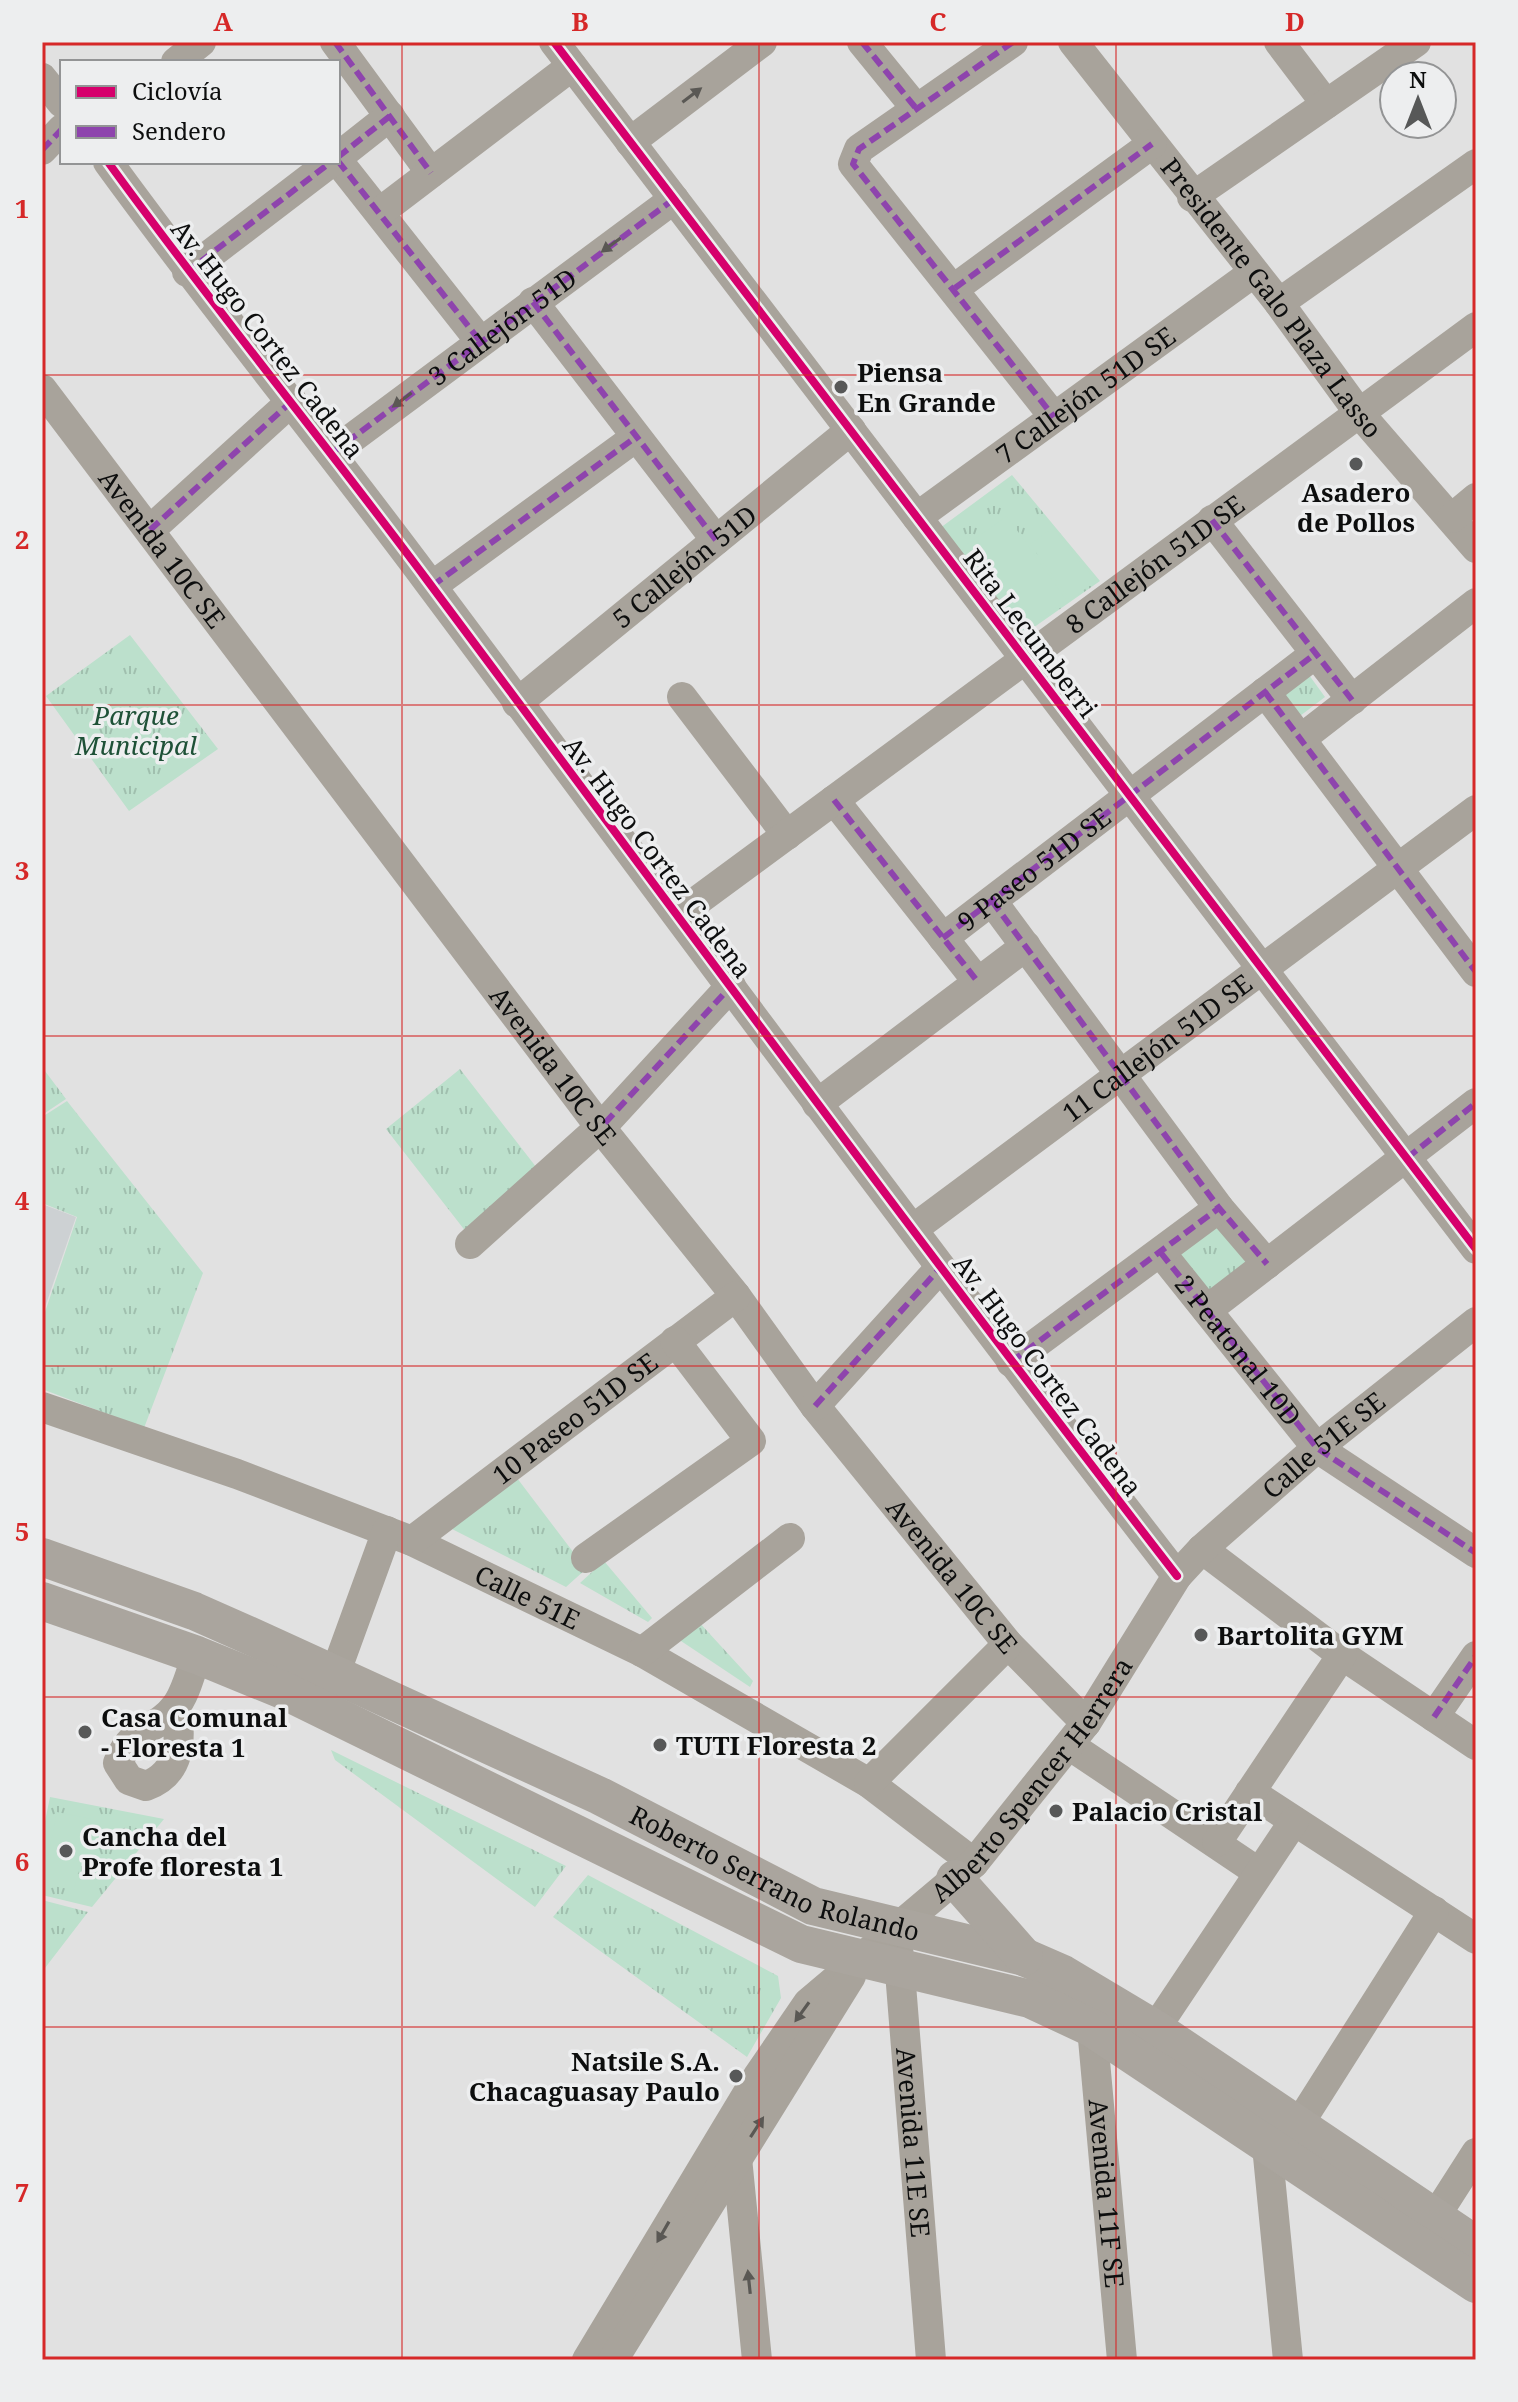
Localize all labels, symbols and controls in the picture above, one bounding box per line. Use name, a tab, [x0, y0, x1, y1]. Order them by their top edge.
text: A	[213, 3, 233, 39]
text: B	[571, 3, 589, 39]
text: C	[929, 3, 947, 39]
text: D	[1285, 3, 1305, 39]
legend	[60, 60, 340, 164]
north arrow	[1378, 60, 1458, 140]
text: N	[1409, 64, 1427, 94]
text: Ciclovía	[132, 74, 223, 107]
one-way arrow	[682, 87, 703, 103]
text: Sendero	[132, 114, 226, 147]
street label: Presidente Galo Plaza Lasso	[1153, 150, 1391, 446]
text: 1	[15, 190, 29, 226]
street label: Av. Hugo Cortez Cadena	[163, 212, 373, 466]
one-way arrow	[600, 237, 621, 252]
street label: 3 Callejón 51D	[421, 260, 584, 394]
street label: 7 Callejón 51D SE	[988, 317, 1182, 472]
place label: Piensa En Grande	[857, 354, 996, 420]
marker: Piensa En Grande	[832, 378, 850, 396]
one-way arrow	[392, 392, 412, 408]
marker: Asadero de Pollos	[1347, 455, 1365, 473]
street label: Avenida 10C SE	[91, 462, 234, 635]
place label: Asadero de Pollos	[1297, 474, 1415, 540]
street label: 8 Callejón 51D SE	[1058, 486, 1251, 642]
street label: 5 Callejón 51D	[605, 497, 764, 636]
text: 2	[15, 521, 29, 557]
street label: Rita Lecumberri	[956, 541, 1106, 725]
park label: Parque Municipal	[74, 697, 197, 763]
street label: Av. Hugo Cortez Cadena	[555, 729, 761, 985]
street label: 9 Paseo 51D SE	[949, 799, 1118, 939]
text: 3	[15, 852, 29, 888]
street label: 11 Callejón 51D SE	[1055, 965, 1259, 1130]
street label: Avenida 10C SE	[482, 979, 625, 1152]
text: 4	[15, 1182, 30, 1218]
street label: Av. Hugo Cortez Cadena	[945, 1247, 1151, 1503]
street label: 2 Peatonal 10D	[1167, 1267, 1310, 1433]
street label: 10 Paseo 51D SE	[485, 1344, 665, 1492]
street label: Calle 51E SE	[1254, 1383, 1392, 1506]
street label: Avenida 10C SE	[879, 1490, 1027, 1661]
text: 5	[15, 1513, 29, 1549]
street label: Calle 51E	[469, 1556, 586, 1638]
place label: Bartolita GYM	[1217, 1617, 1404, 1653]
marker: Bartolita GYM	[1192, 1626, 1210, 1644]
street label: Alberto Spencer Herrera	[923, 1650, 1140, 1910]
place label: Casa Comunal - Floresta 1	[101, 1699, 287, 1765]
marker: Casa Comunal - Floresta 1	[76, 1723, 94, 1741]
place label: TUTI Floresta 2	[676, 1727, 876, 1763]
marker: TUTI Floresta 2	[651, 1736, 669, 1754]
place label: Palacio Cristal	[1072, 1793, 1262, 1829]
street label: Roberto Serrano Rolando	[624, 1797, 923, 1949]
marker: Palacio Cristal	[1047, 1802, 1065, 1820]
place label: Cancha del Profe floresta 1	[82, 1818, 284, 1884]
marker: Cancha del Profe floresta 1	[57, 1842, 75, 1860]
text: 6	[15, 1843, 29, 1879]
one-way arrow	[795, 2002, 810, 2023]
place label: Natsile S.A. Chacaguasay Paulo	[469, 2043, 720, 2109]
street label: Avenida 11E SE	[888, 2046, 939, 2239]
marker: Natsile S.A. Chacaguasay Paulo	[727, 2067, 745, 2085]
street label: Avenida 11F SE	[1080, 2097, 1133, 2289]
one-way arrow	[749, 2116, 763, 2138]
text: 7	[15, 2174, 29, 2210]
one-way arrow	[656, 2221, 670, 2243]
one-way arrow	[742, 2269, 755, 2294]

